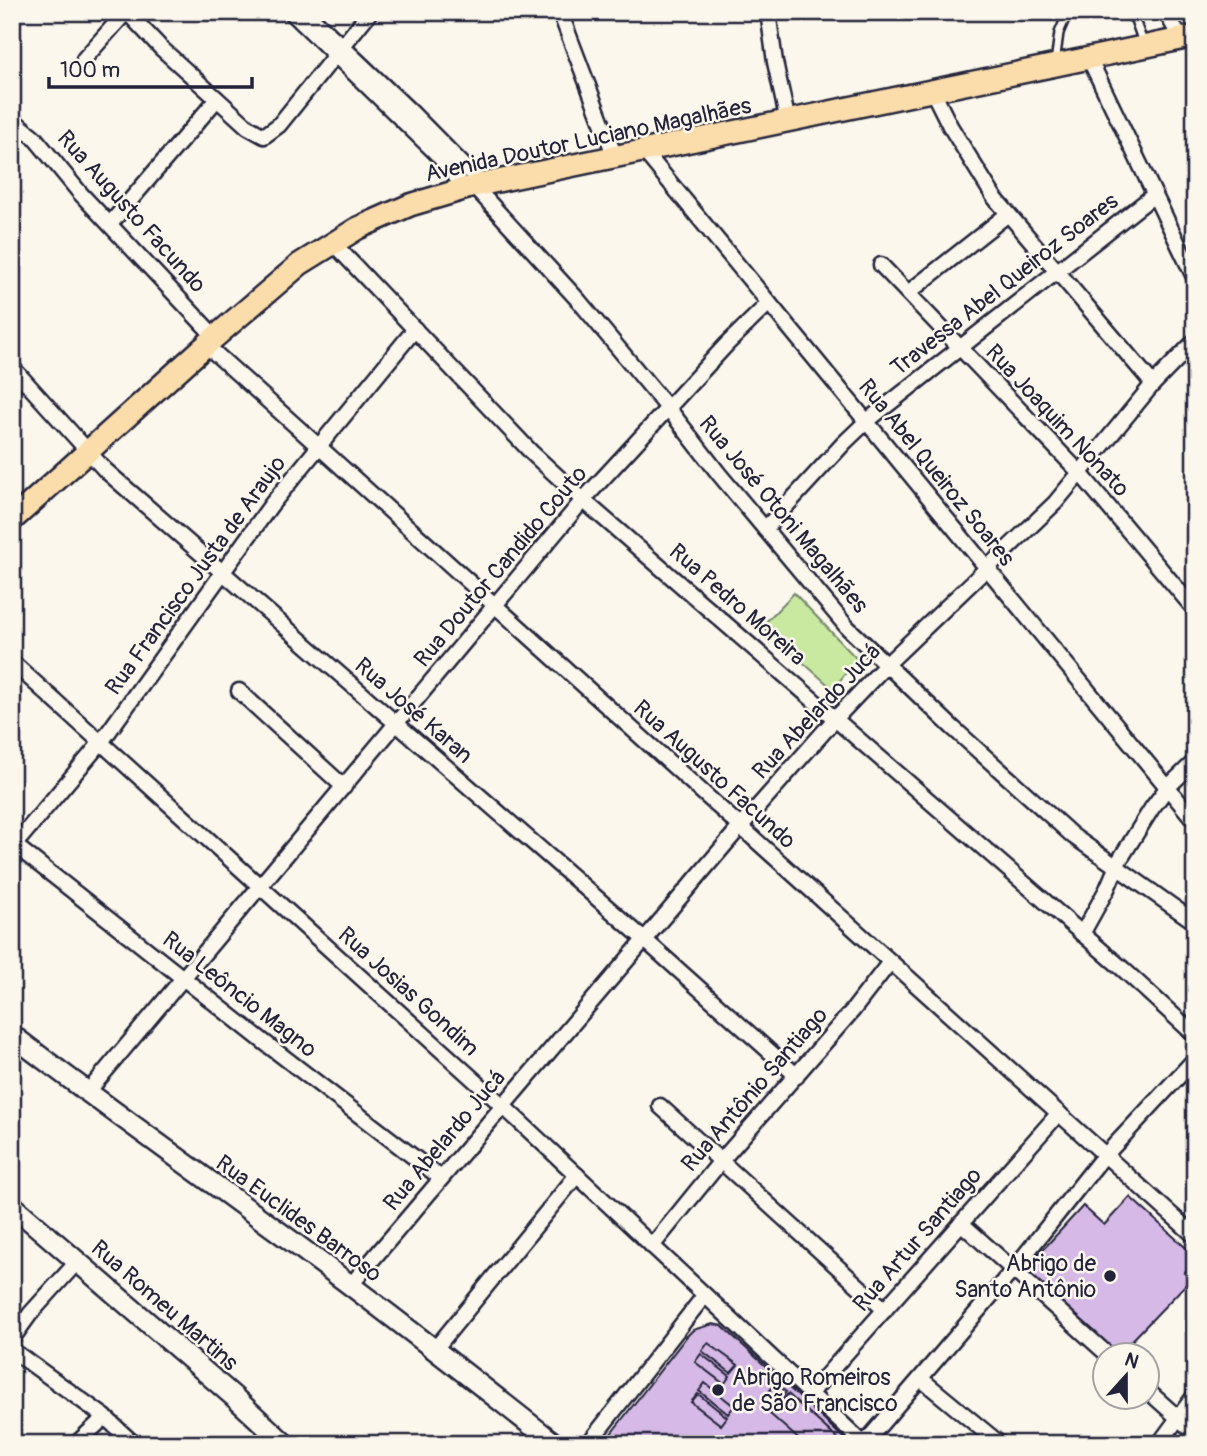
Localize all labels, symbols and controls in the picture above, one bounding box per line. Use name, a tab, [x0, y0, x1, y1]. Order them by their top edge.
scale bar	[49, 46, 252, 90]
text: 100 m	[60, 57, 120, 84]
street label: Avenida Doutor Luciano Magalhães	[423, 91, 754, 188]
street label: Rua Augusto Facundo	[51, 124, 212, 299]
street label: Travessa Abel Queiroz Soares	[885, 186, 1124, 382]
street label: Rua Joaquim Nonato	[979, 338, 1136, 503]
street label: Rua Abel Queiroz Soares	[852, 373, 1021, 572]
street label: Rua José Otoni Magalhães	[693, 410, 875, 619]
street label: Rua Francisco Justa de Araujo	[99, 450, 292, 701]
street label: Rua Doutor Candido Couto	[408, 460, 593, 673]
street label: Rua Pedro Moreira	[663, 537, 812, 672]
street label: Rua Abelardo Jucá	[746, 637, 887, 785]
street label: Rua José Karan	[349, 651, 479, 770]
street label: Rua Augusto Facundo	[627, 694, 802, 855]
street label: Rua Josias Gondim	[332, 920, 485, 1062]
street label: Rua Leôncio Magno	[157, 925, 323, 1064]
street label: Rua Antônio Santiago	[675, 1001, 834, 1178]
street label: Rua Abelardo Jucá	[377, 1064, 512, 1217]
street label: Rua Euclides Barroso	[210, 1148, 387, 1288]
street label: Rua Artur Santiago	[847, 1161, 988, 1317]
street label: Rua Romeu Martins	[85, 1234, 244, 1377]
place label: Abrigo de Santo Antônio	[954, 1249, 1097, 1304]
marker: Abrigo de Santo Antônio	[1102, 1268, 1118, 1284]
north arrow	[1092, 1340, 1162, 1410]
text: N	[1121, 1348, 1142, 1375]
place label: Abrigo Romeiros de São Francisco	[732, 1363, 898, 1418]
marker: Abrigo Romeiros de São Francisco	[710, 1382, 726, 1398]

